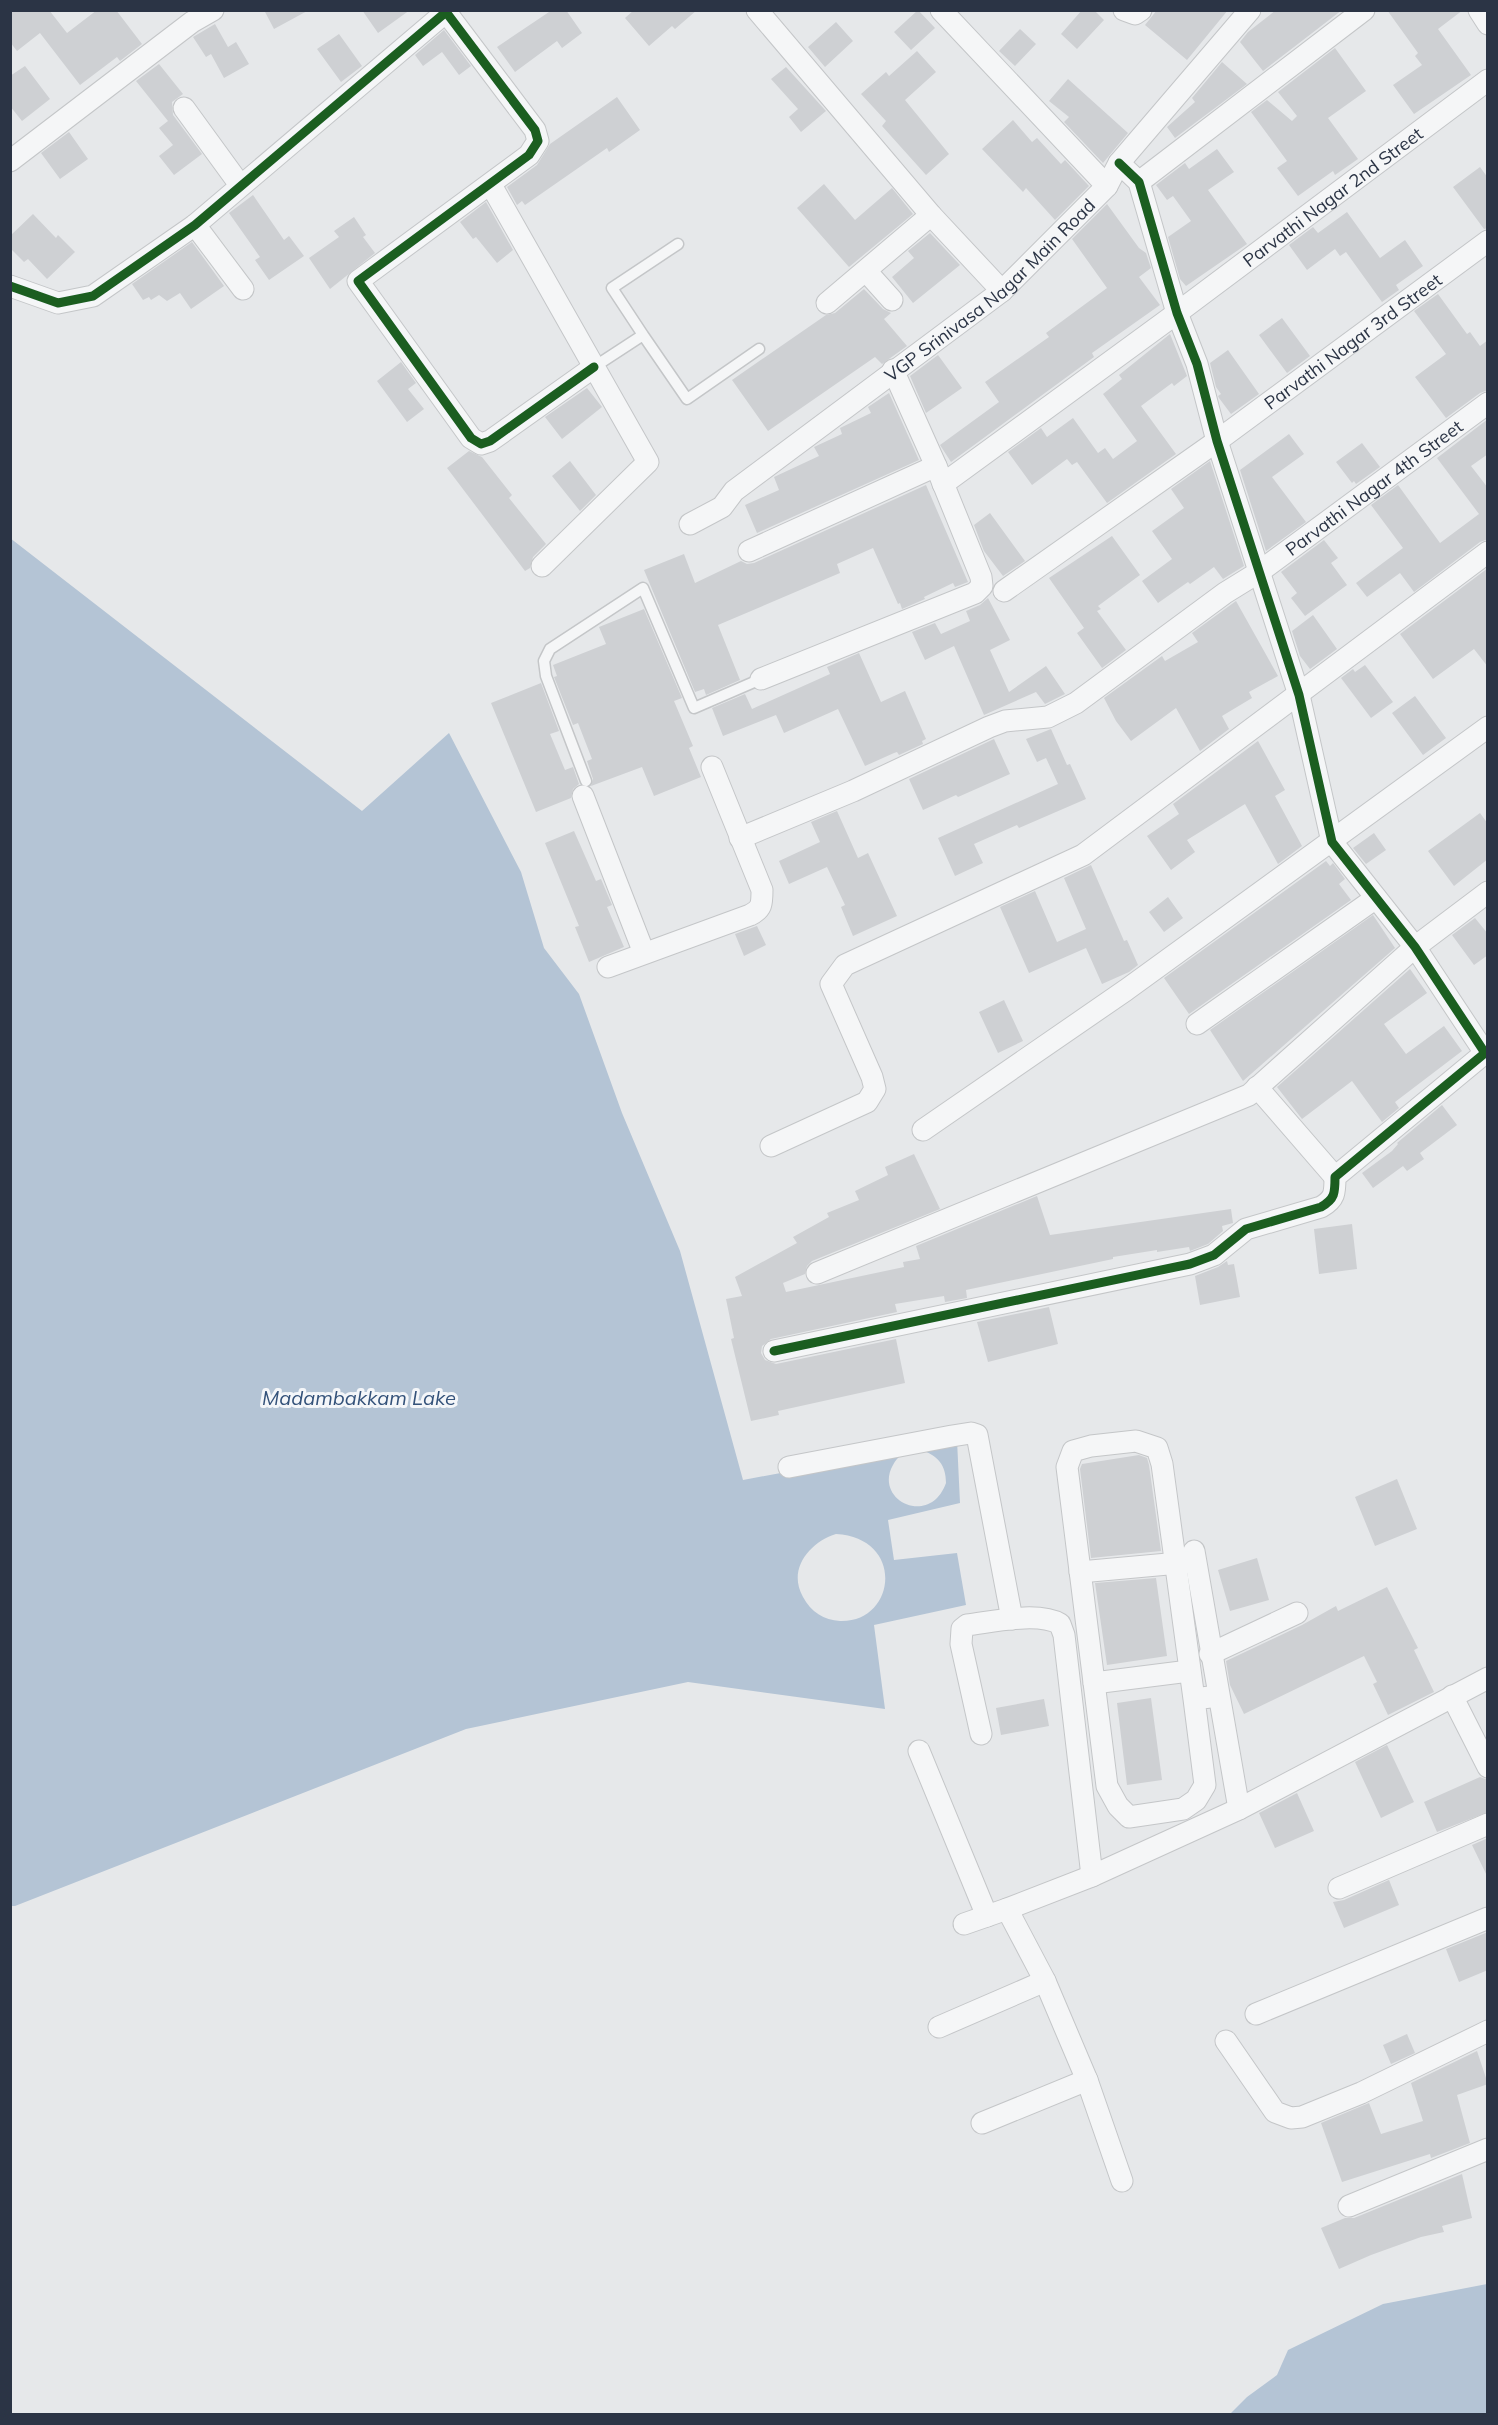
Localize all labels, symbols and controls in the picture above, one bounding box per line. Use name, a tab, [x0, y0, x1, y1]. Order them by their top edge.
street label: Parvathi Nagar 2nd Street	[1238, 122, 1427, 271]
street label: VGP Srinivasa Nagar Main Road	[880, 193, 1100, 386]
street label: Parvathi Nagar 3rd Street	[1259, 268, 1446, 414]
street label: Parvathi Nagar 4th Street	[1281, 414, 1467, 560]
water label: Madambakkam Lake	[262, 1385, 456, 1410]

